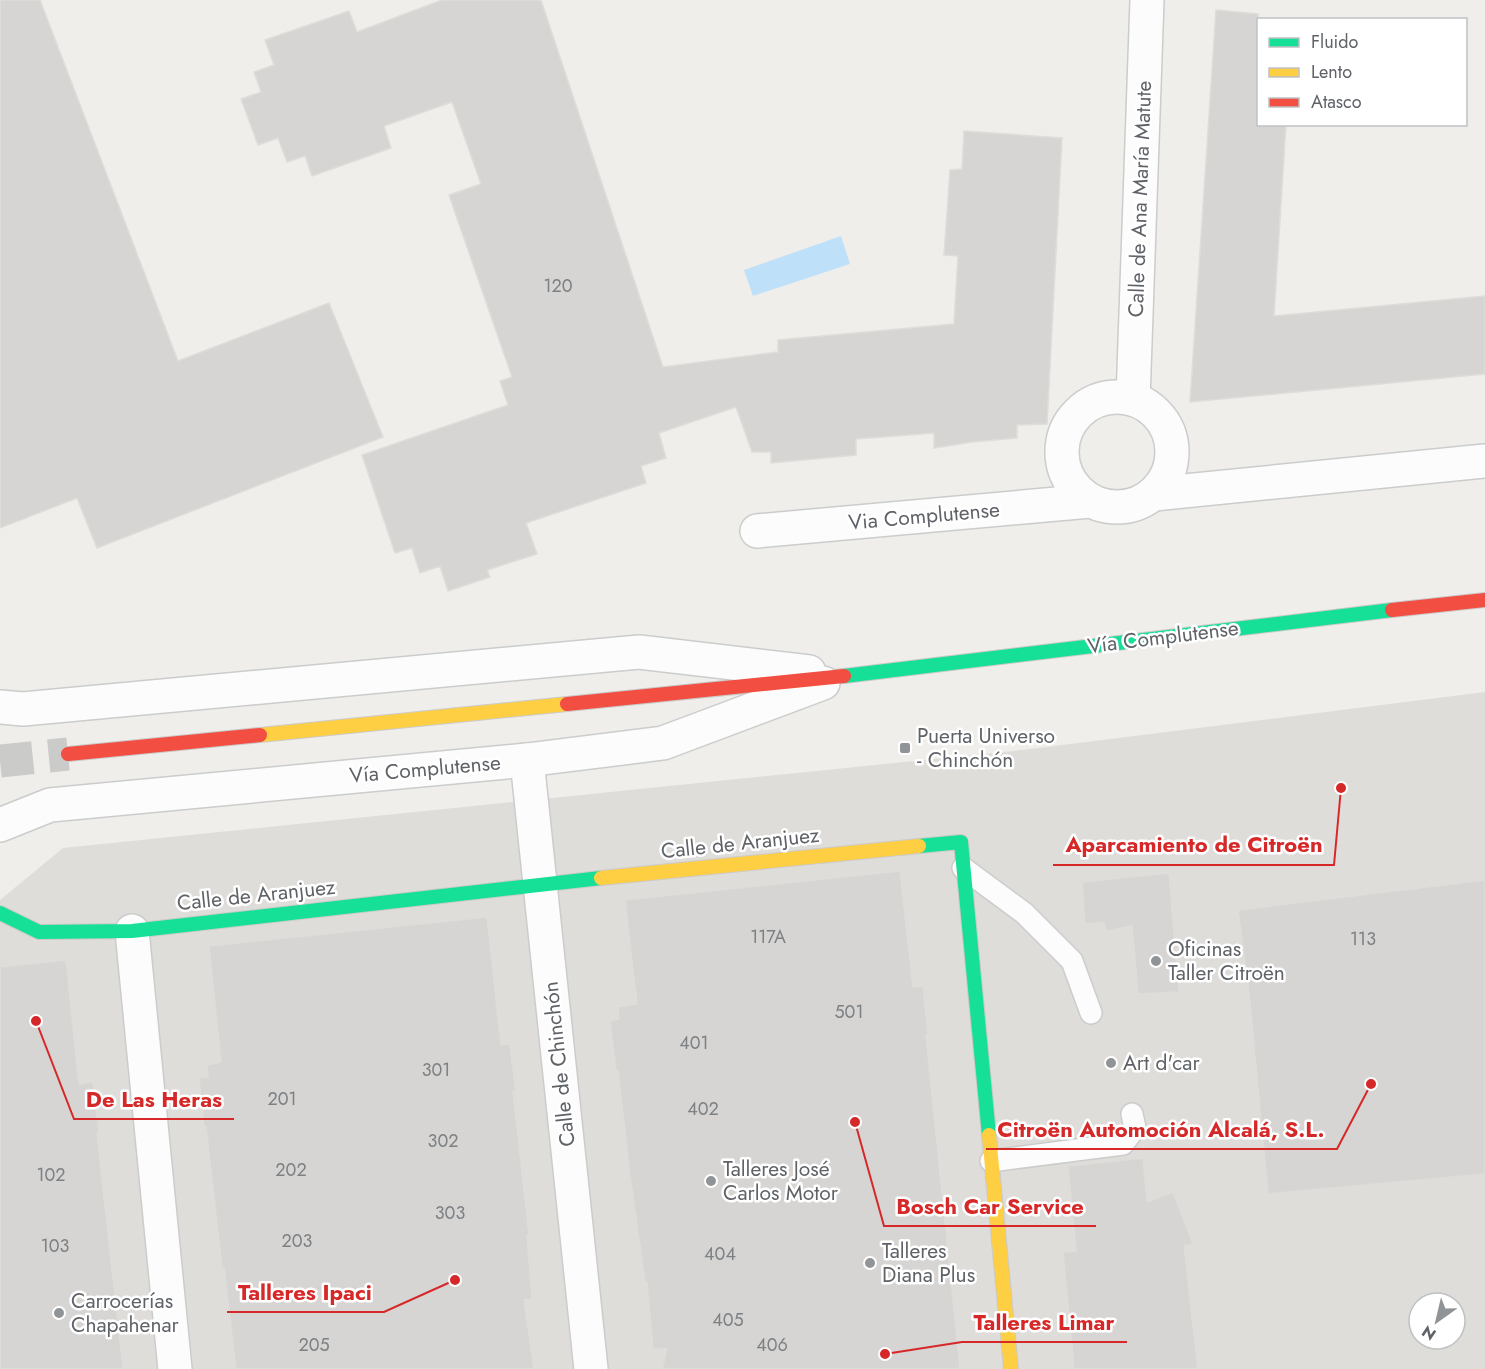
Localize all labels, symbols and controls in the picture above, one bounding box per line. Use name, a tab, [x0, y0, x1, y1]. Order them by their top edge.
legend	[1257, 18, 1467, 126]
text: Fluido	[1311, 29, 1359, 55]
text: Lento	[1311, 59, 1352, 85]
street label: Calle de Ana María Matute	[1121, 80, 1159, 318]
text: Atasco	[1311, 89, 1362, 115]
house number: 120	[543, 273, 573, 299]
street label: Via Complutense	[847, 494, 1001, 538]
street label: Vía Complutense	[1086, 613, 1240, 661]
place label: Puerta Universo - Chinchón	[917, 721, 1055, 775]
marker: Puerta Universo - Chinchón	[898, 741, 912, 755]
street label: Vía Complutense	[348, 747, 502, 791]
street label: Calle de Aranjuez	[659, 820, 821, 866]
callout: Aparcamiento de Citroën	[1053, 825, 1334, 865]
text: Aparcamiento de Citroën	[1064, 828, 1323, 860]
street label: Calle de Aranjuez	[175, 872, 337, 918]
house number: 117A	[750, 924, 786, 950]
house number: 113	[1350, 926, 1376, 952]
place label: Oficinas Taller Citroën	[1168, 934, 1285, 988]
marker: Oficinas Taller Citroën	[1149, 954, 1163, 968]
street label: Calle de Chinchón	[535, 980, 583, 1148]
house number: 501	[834, 999, 864, 1025]
house number: 401	[679, 1030, 709, 1056]
place label: Art d'car	[1123, 1048, 1200, 1078]
marker: Art d'car	[1104, 1056, 1118, 1070]
house number: 301	[422, 1057, 450, 1083]
callout: De Las Heras	[74, 1079, 234, 1119]
text: De Las Heras	[86, 1083, 222, 1115]
house number: 201	[267, 1086, 297, 1112]
house number: 402	[687, 1096, 719, 1122]
callout: Citroën Automoción Alcalá, S.L.	[986, 1109, 1337, 1149]
text: Citroën Automoción Alcalá, S.L.	[997, 1113, 1325, 1145]
house number: 302	[428, 1128, 458, 1154]
place label: Talleres José Carlos Motor	[723, 1154, 839, 1208]
house number: 202	[275, 1157, 307, 1183]
house number: 102	[36, 1162, 66, 1188]
marker: Talleres José Carlos Motor	[704, 1174, 718, 1188]
callout: Bosch Car Service	[884, 1186, 1096, 1226]
text: Bosch Car Service	[896, 1190, 1084, 1222]
house number: 303	[435, 1200, 465, 1226]
house number: 203	[282, 1228, 313, 1254]
house number: 103	[41, 1233, 70, 1259]
place label: Talleres Diana Plus	[882, 1236, 975, 1290]
house number: 404	[704, 1241, 736, 1267]
marker: Talleres Diana Plus	[863, 1256, 877, 1270]
callout: Talleres Ipaci	[227, 1272, 384, 1312]
text: Talleres Ipaci	[238, 1276, 372, 1308]
place label: Carrocerías Chapahenar	[71, 1286, 180, 1340]
north arrow	[1407, 1291, 1467, 1351]
callout: Talleres Limar	[962, 1302, 1127, 1342]
marker: Carrocerías Chapahenar	[52, 1306, 66, 1320]
text: Talleres Limar	[973, 1306, 1115, 1338]
house number: 405	[712, 1307, 744, 1333]
text: N	[1417, 1320, 1441, 1346]
house number: 205	[298, 1332, 330, 1358]
house number: 406	[756, 1332, 788, 1358]

